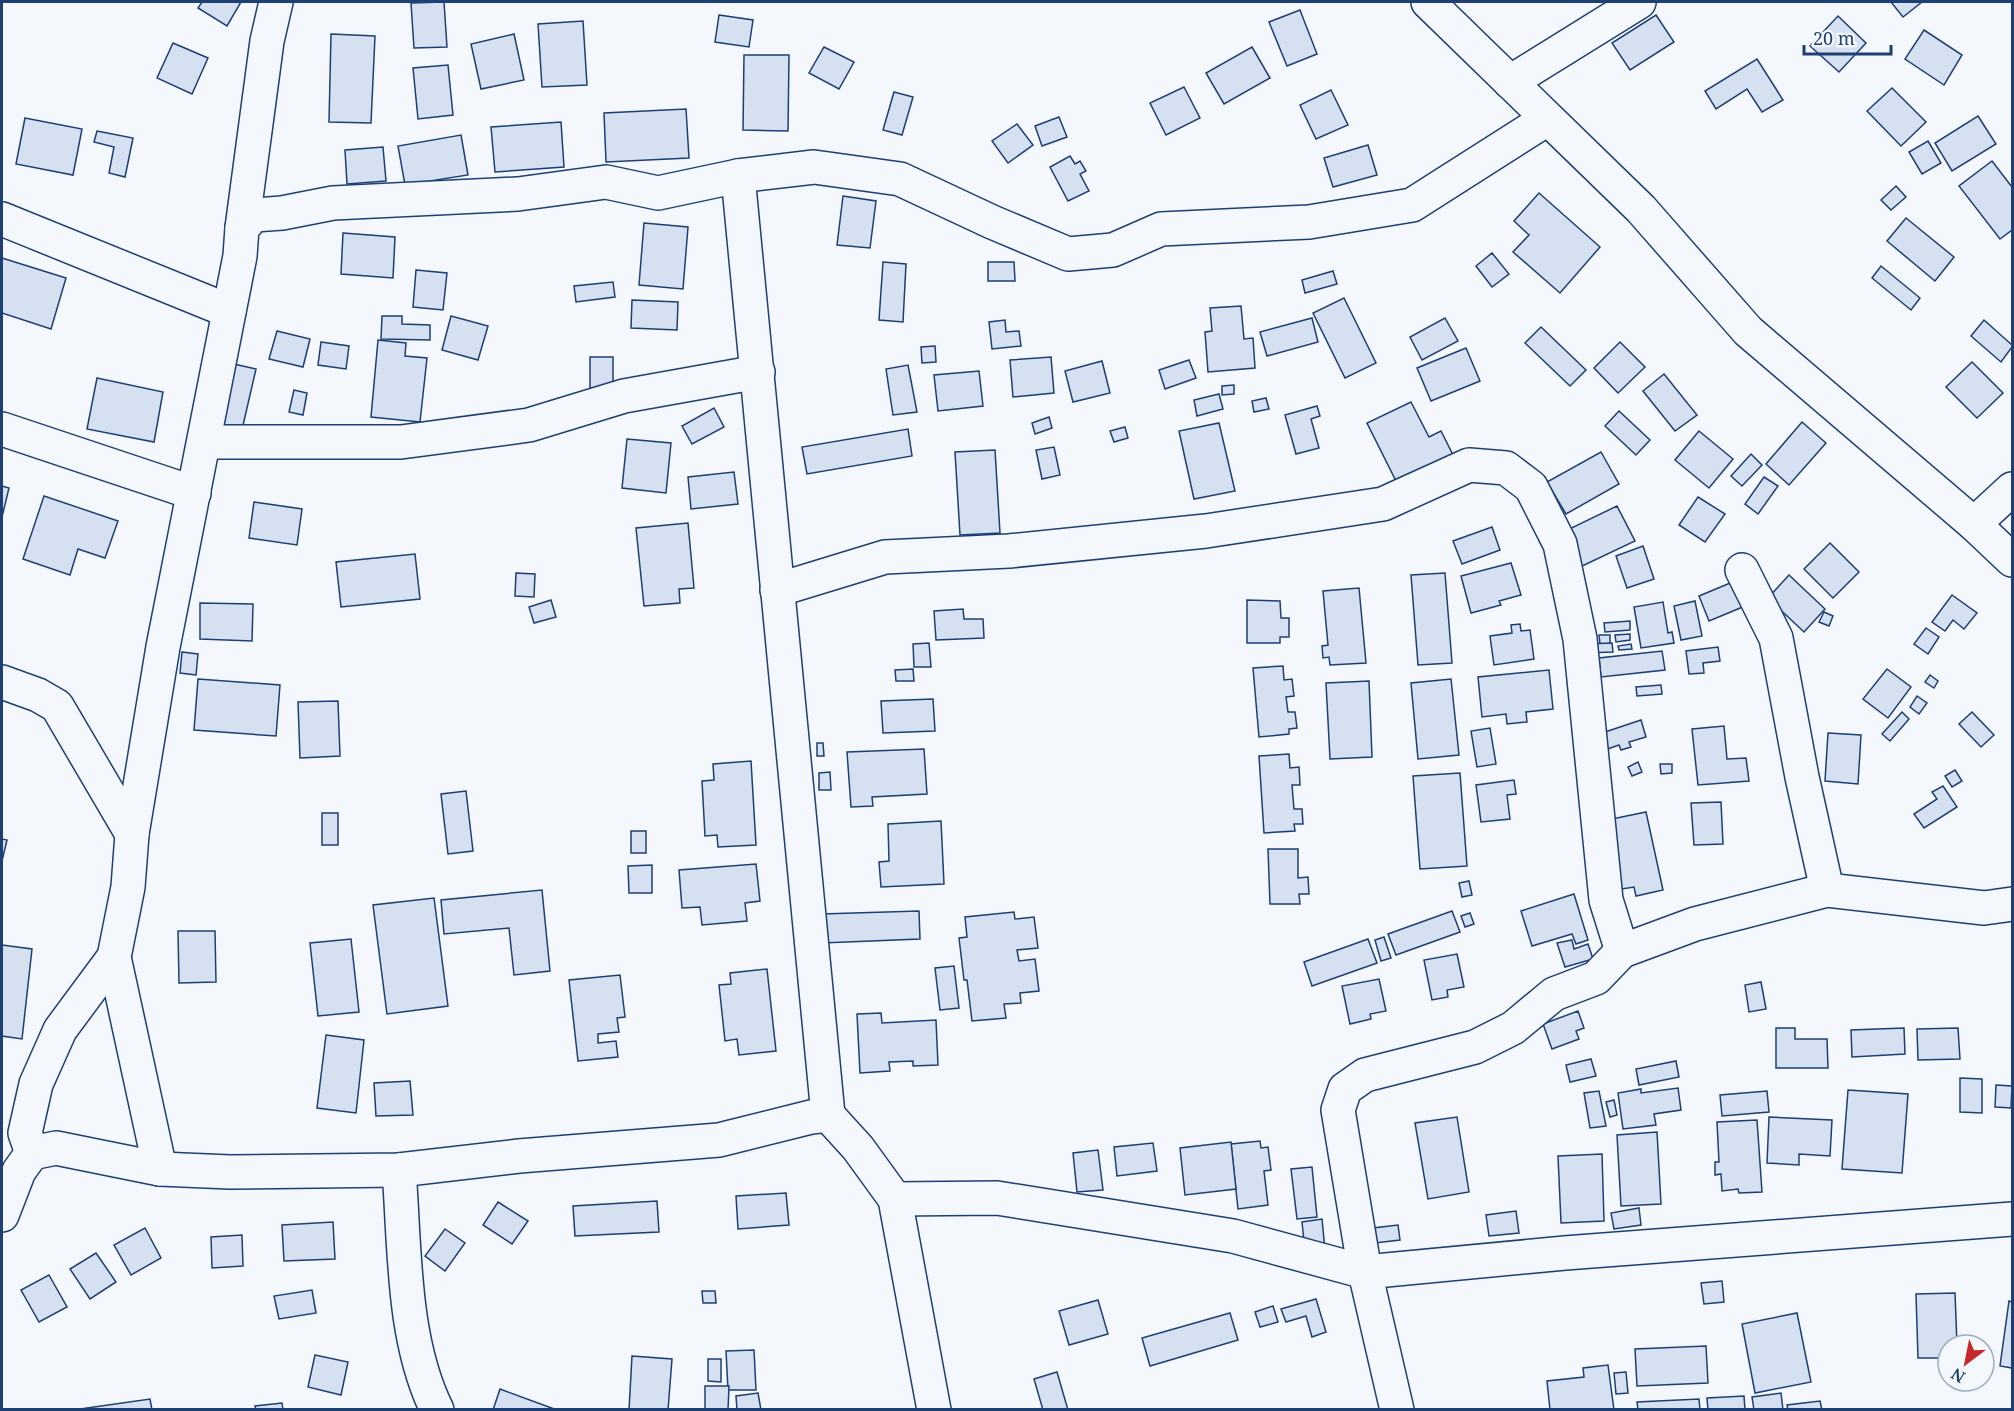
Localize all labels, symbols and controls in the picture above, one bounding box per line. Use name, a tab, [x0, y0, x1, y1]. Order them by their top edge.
scale bar	[1804, 18, 1891, 56]
text: 20 m	[1813, 26, 1855, 50]
north arrow	[1936, 1333, 1996, 1393]
text: N	[1947, 1363, 1969, 1388]

